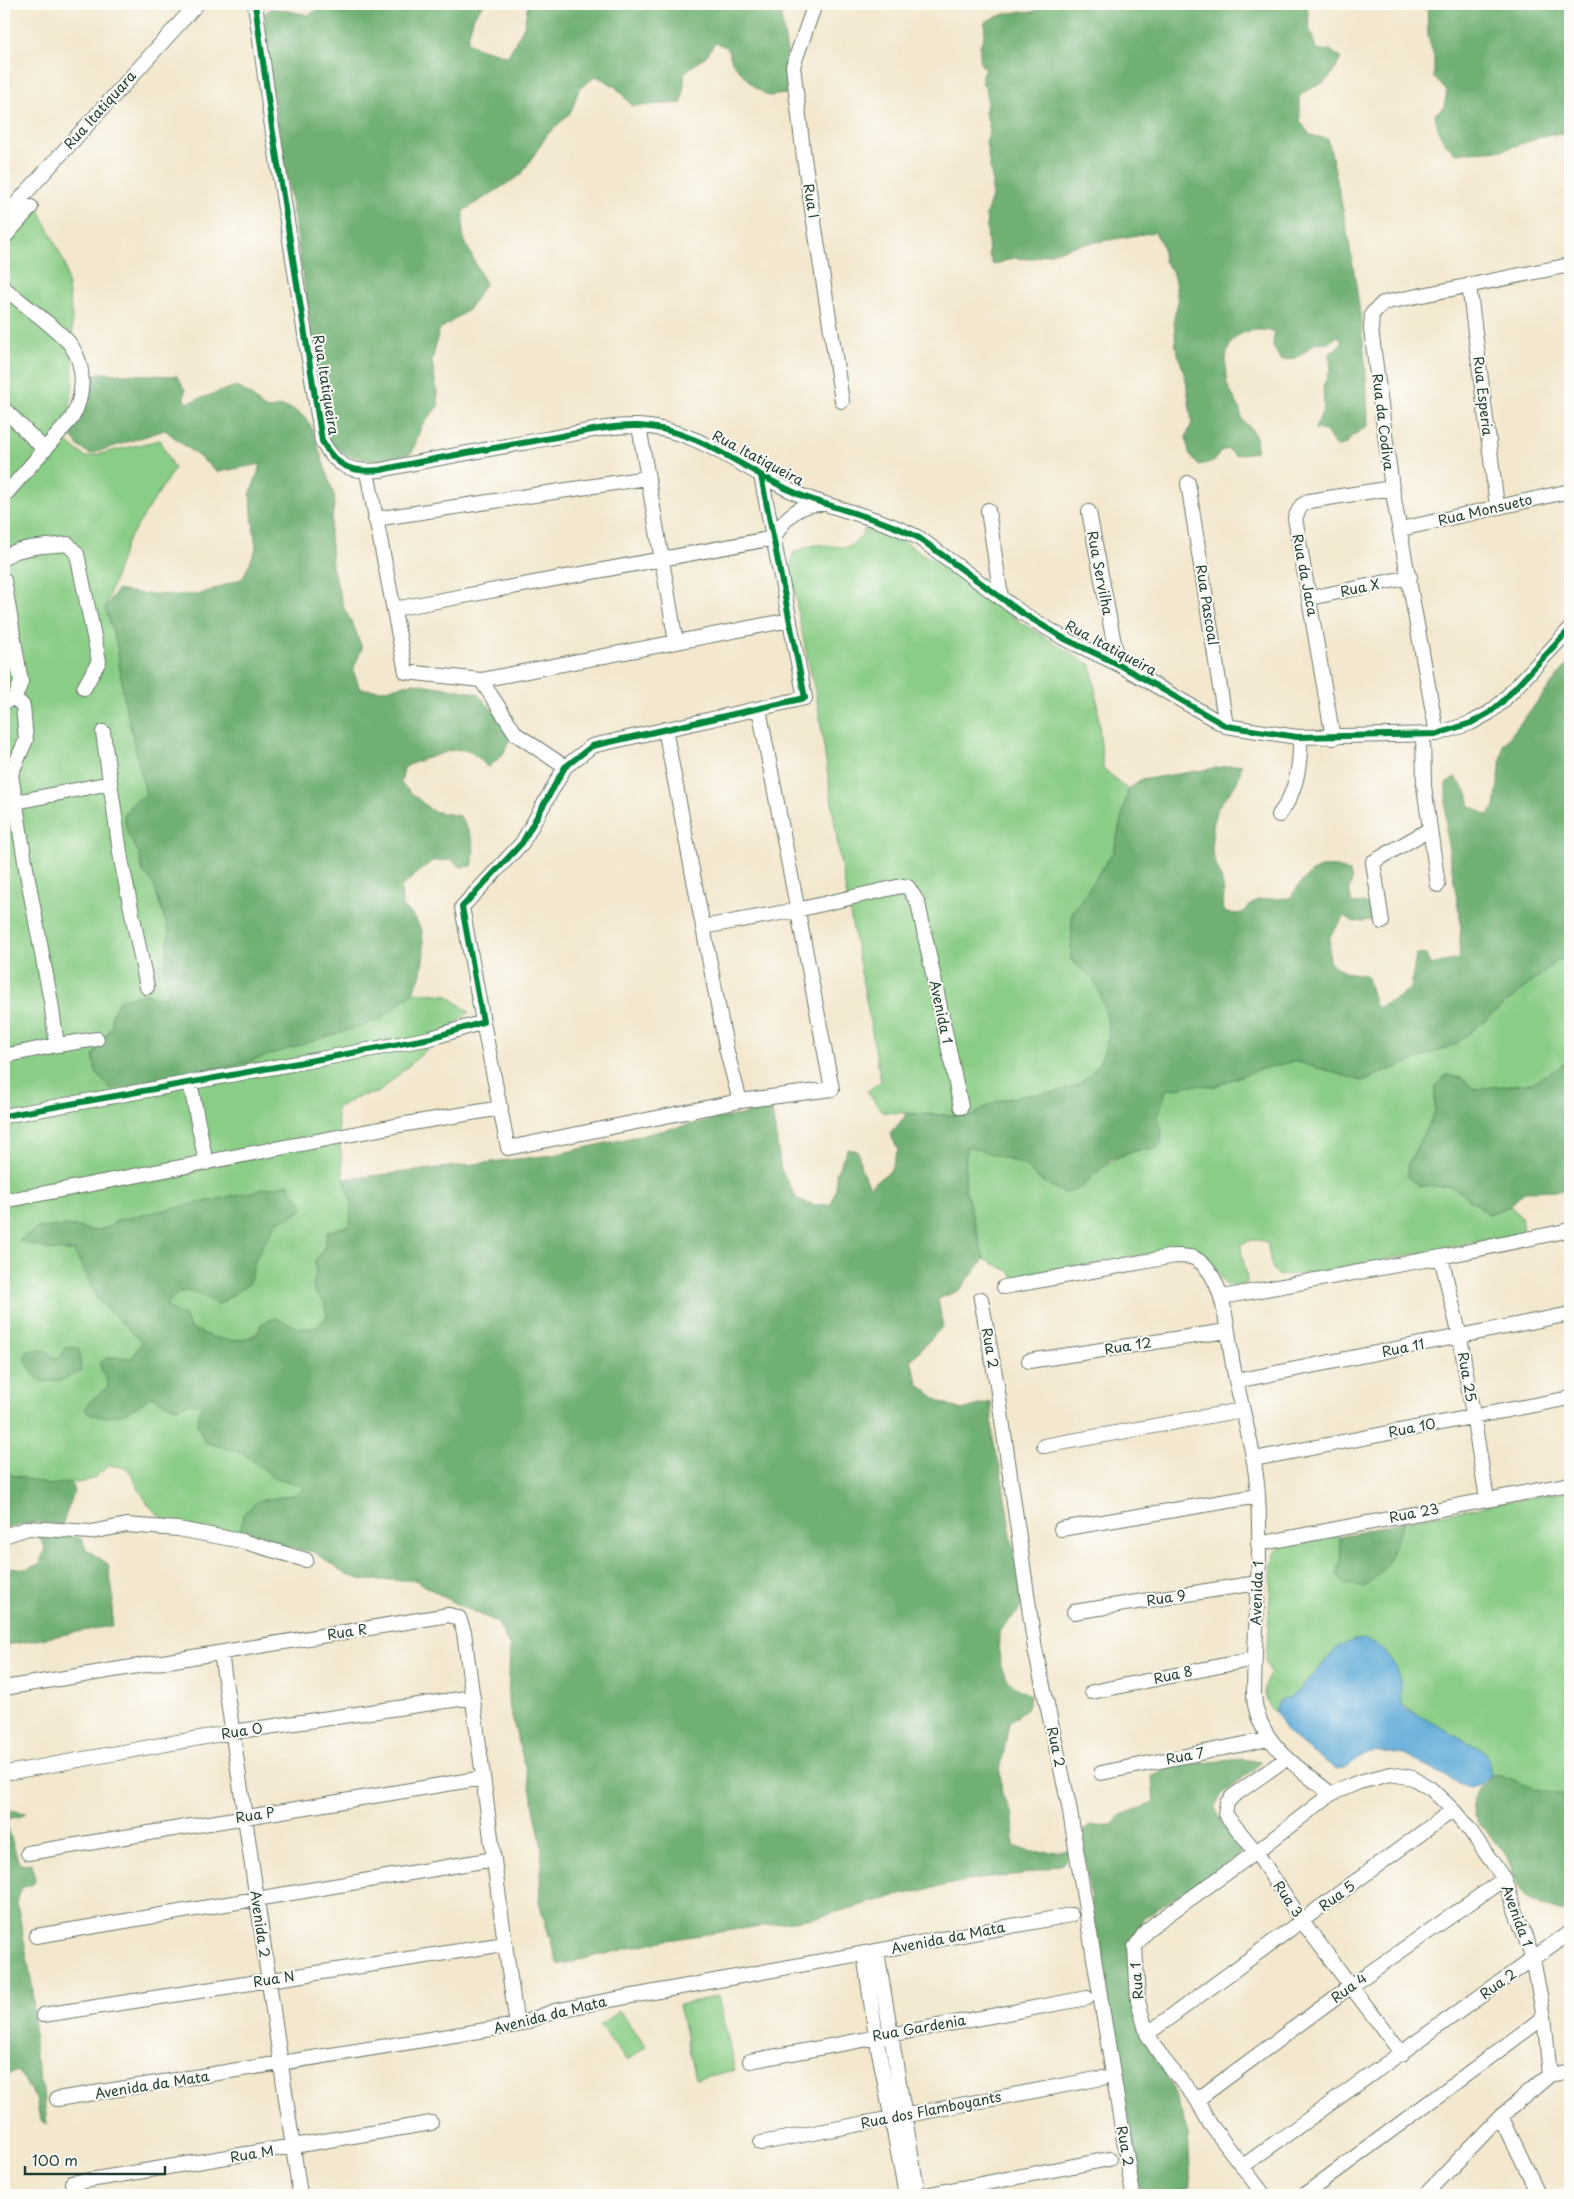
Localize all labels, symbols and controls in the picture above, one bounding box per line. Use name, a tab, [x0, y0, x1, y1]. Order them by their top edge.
street label: Rua Itatiquara	[59, 66, 141, 154]
street label: Rua I	[798, 182, 825, 220]
street label: Rua Itatiqueira	[308, 333, 345, 437]
street label: Rua Esperia	[1468, 355, 1499, 437]
street label: Rua da Codiva	[1367, 372, 1400, 473]
street label: Rua Itatiqueira	[709, 425, 808, 491]
street label: Rua Monsueto	[1436, 488, 1534, 531]
street label: Rua Servilha	[1082, 529, 1119, 617]
street label: Rua da Jaca	[1287, 532, 1324, 618]
street label: Rua Pascoal	[1191, 563, 1224, 647]
street label: Rua X	[1338, 573, 1382, 602]
street label: Rua Itatiqueira	[1062, 615, 1161, 681]
street label: Avenida 1	[925, 978, 958, 1046]
street label: Rua 2	[977, 1326, 1004, 1370]
street label: Rua 12	[1103, 1331, 1153, 1360]
street label: Rua 11	[1380, 1333, 1426, 1362]
street label: Rua 25	[1453, 1350, 1482, 1404]
street label: Rua 10	[1386, 1413, 1437, 1442]
street label: Rua 23	[1387, 1497, 1441, 1528]
street label: Avenida 1	[1245, 1560, 1268, 1626]
street label: Rua 9	[1145, 1584, 1187, 1611]
street label: Rua R	[325, 1618, 368, 1645]
street label: Rua 8	[1151, 1660, 1194, 1689]
street label: Rua O	[220, 1717, 264, 1744]
street label: Rua 2	[1042, 1725, 1071, 1769]
street label: Rua 7	[1164, 1741, 1206, 1770]
street label: Rua P	[234, 1801, 276, 1828]
street label: Rua 5	[1314, 1875, 1359, 1916]
street label: Rua 3	[1269, 1876, 1308, 1921]
street label: Avenida 1	[1497, 1882, 1538, 1950]
street label: Avenida 2	[245, 1889, 276, 1959]
street label: Avenida da Mata	[889, 1916, 1007, 1959]
street label: Rua 1	[1124, 1962, 1149, 2000]
street label: Rua 2	[1475, 1963, 1520, 2004]
street label: Rua N	[252, 1965, 296, 1992]
street label: Rua 4	[1326, 1967, 1371, 2008]
street label: Avenida da Mata	[491, 1990, 609, 2039]
street label: Rua Gardenia	[870, 2009, 968, 2046]
street label: Avenida da Mata	[93, 2065, 211, 2104]
street label: Rua dos Flamboyants	[859, 2085, 1003, 2133]
street label: Rua 2	[1112, 2124, 1139, 2168]
street label: Rua M	[229, 2140, 275, 2167]
scale bar	[25, 2144, 165, 2176]
text: 100 m	[32, 2148, 78, 2171]

